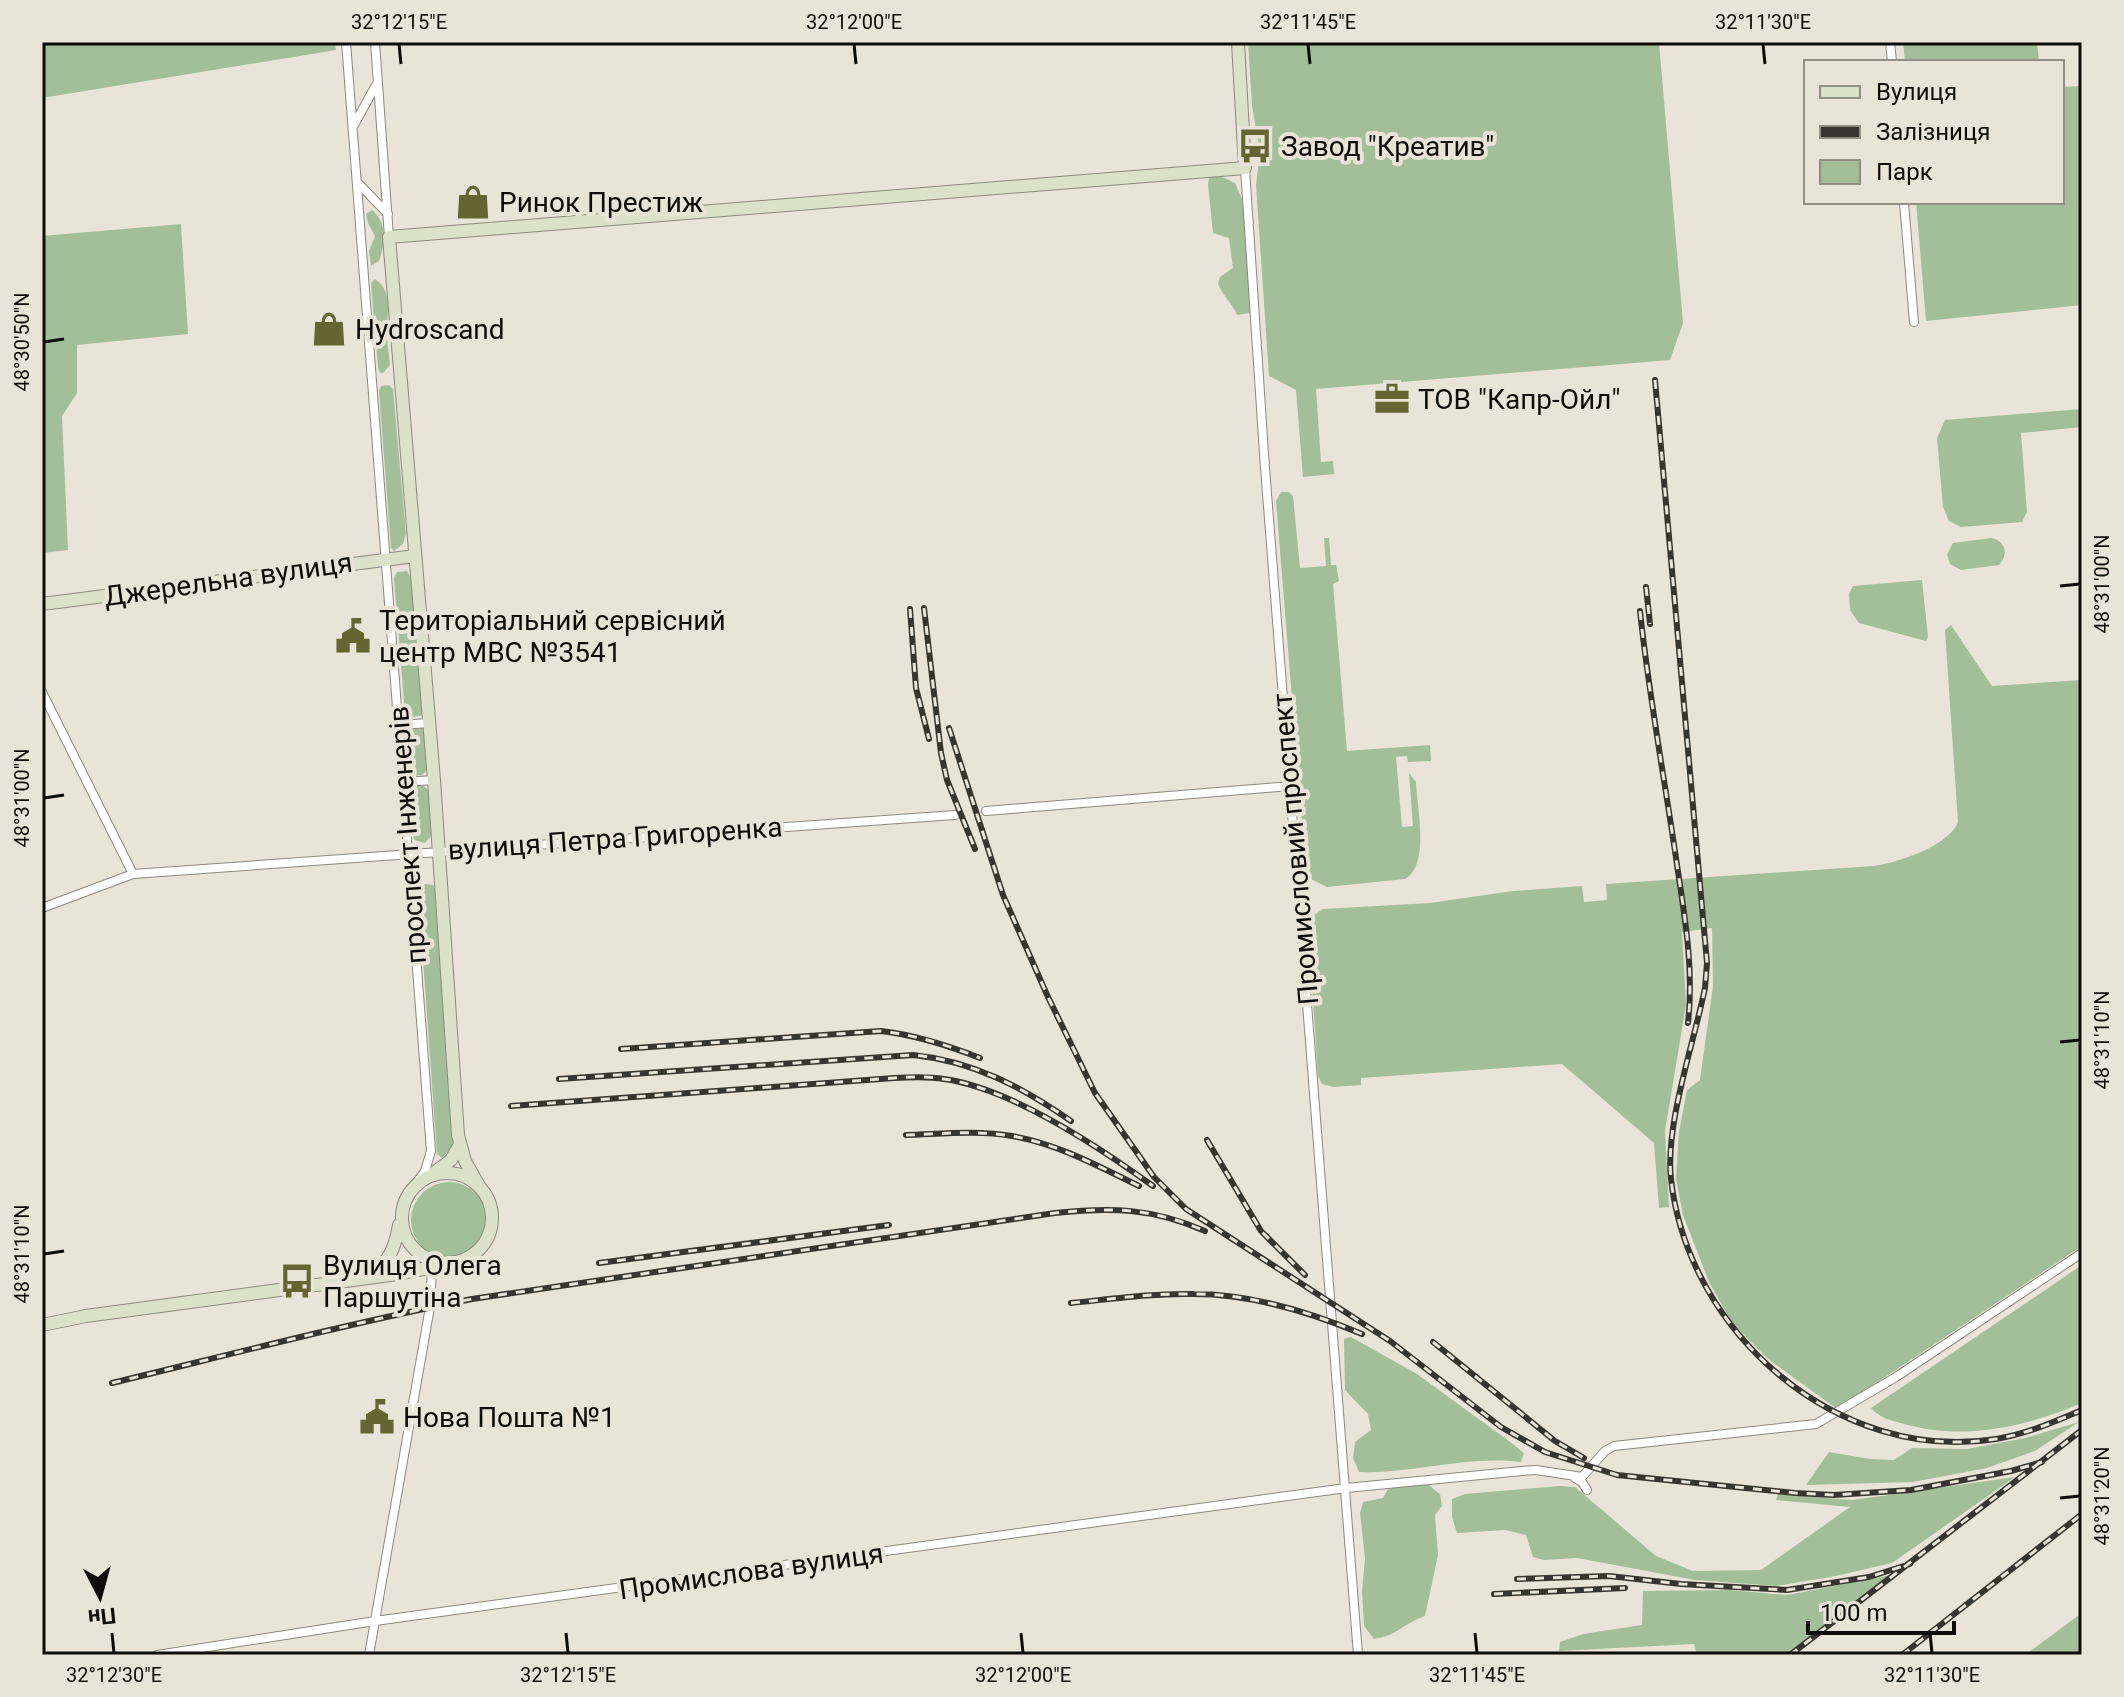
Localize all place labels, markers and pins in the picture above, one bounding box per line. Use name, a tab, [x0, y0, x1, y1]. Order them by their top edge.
bus stop icon: Завод "Креатив"	[1236, 127, 1274, 165]
place label: Завод "Креатив"	[1281, 130, 1494, 163]
shop icon: Ринок Престиж	[454, 183, 492, 221]
place label: Ринок Престиж	[499, 186, 704, 219]
shop icon: Hydroscand	[310, 310, 348, 348]
place label: Hydroscand	[355, 313, 505, 346]
office icon: ТОВ "Капр-Ойл"	[1373, 380, 1411, 418]
place label: ТОВ "Капр-Ойл"	[1418, 383, 1620, 416]
place label: Територіальний сервісний центр МВС №3541	[379, 604, 726, 669]
public building icon: Територіальний сервісний центр МВС №3541	[334, 617, 372, 655]
place label: Вулиця Олега Паршутіна	[323, 1249, 502, 1314]
bus stop icon: Вулиця Олега Паршутіна	[278, 1262, 316, 1300]
public building icon: Нова Пошта №1	[358, 1398, 396, 1436]
place label: Нова Пошта №1	[403, 1401, 616, 1434]

